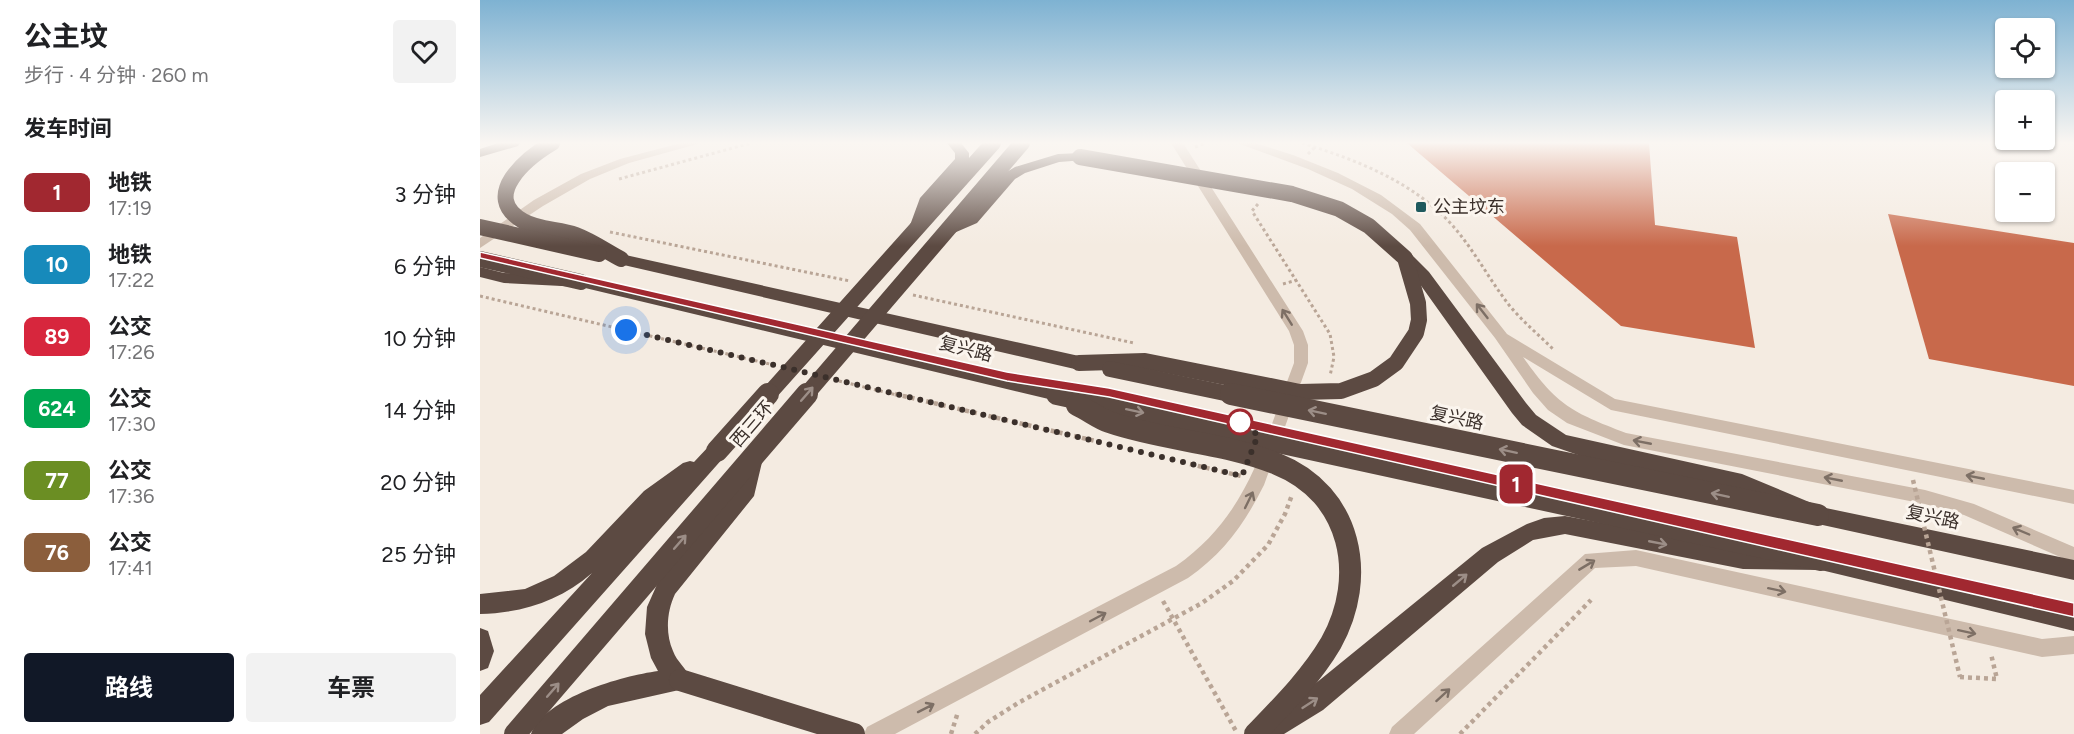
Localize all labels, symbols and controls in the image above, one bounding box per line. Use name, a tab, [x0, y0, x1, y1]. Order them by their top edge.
map controls	[1995, 18, 2055, 222]
button: locate	[1995, 18, 2055, 78]
text: 公主坟	[24, 19, 108, 53]
button: heart	[393, 20, 456, 83]
text: 步行 · 4 分钟 · 260 m	[24, 63, 209, 87]
button: +	[1995, 90, 2055, 150]
text: 发车时间	[24, 115, 112, 142]
button: −	[1995, 162, 2055, 222]
text: 地铁	[108, 169, 152, 196]
text: 1	[53, 180, 61, 205]
text: 3 分钟	[395, 181, 456, 208]
text: 17:19	[108, 196, 152, 220]
place label: 公主坟东	[1433, 196, 1505, 218]
marker: 公主坟东	[1414, 200, 1428, 214]
text: 地铁	[108, 241, 152, 268]
text: 10	[46, 252, 68, 277]
text: 6 分钟	[394, 253, 456, 280]
text: 17:22	[108, 268, 154, 292]
one-way arrow	[1475, 303, 1488, 319]
one-way arrow	[1281, 309, 1294, 326]
text: 公交	[108, 313, 152, 340]
your location	[611, 315, 641, 345]
text: 89	[44, 324, 70, 349]
text: 10 分钟	[383, 325, 456, 352]
street label: 复兴路	[937, 332, 995, 366]
text: 17:26	[108, 340, 155, 364]
text: 公交	[108, 385, 152, 412]
one-way arrow	[800, 387, 814, 402]
text: 624	[38, 396, 76, 421]
street label: 西三环	[726, 396, 778, 452]
text: 14 分钟	[384, 397, 456, 424]
street label: 复兴路	[1428, 402, 1486, 434]
one-way arrow	[1125, 406, 1144, 417]
one-way arrow	[1308, 406, 1327, 417]
unlabelled marker	[1227, 409, 1253, 435]
text: 17:30	[108, 412, 156, 436]
one-way arrow	[1632, 436, 1652, 447]
one-way arrow	[1499, 445, 1518, 456]
text: 公交	[108, 457, 152, 484]
line badge: 1	[1496, 464, 1536, 504]
text: 77	[45, 468, 69, 493]
text: 20 分钟	[380, 469, 456, 496]
one-way arrow	[1966, 471, 1986, 482]
text: 1	[1512, 472, 1520, 497]
one-way arrow	[1824, 473, 1844, 484]
text: 17:36	[108, 484, 154, 508]
one-way arrow	[1710, 489, 1730, 500]
one-way arrow	[1244, 491, 1255, 509]
street label: 复兴路	[1904, 501, 1962, 533]
one-way arrow	[2012, 525, 2030, 536]
text: 公交	[108, 529, 152, 556]
one-way arrow	[673, 535, 687, 550]
one-way arrow	[1647, 537, 1667, 548]
text: 76	[45, 540, 69, 565]
text: 25 分钟	[382, 541, 456, 568]
text: 17:41	[108, 556, 153, 580]
one-way arrow	[1578, 559, 1595, 571]
one-way arrow	[1452, 573, 1468, 586]
one-way arrow	[1767, 584, 1786, 596]
one-way arrow	[1089, 611, 1107, 622]
one-way arrow	[1957, 626, 1976, 638]
button: 路线	[24, 653, 234, 722]
button: 车票	[246, 653, 456, 722]
one-way arrow	[546, 683, 560, 698]
one-way arrow	[1435, 688, 1450, 702]
one-way arrow	[1301, 697, 1318, 710]
one-way arrow	[917, 701, 935, 713]

